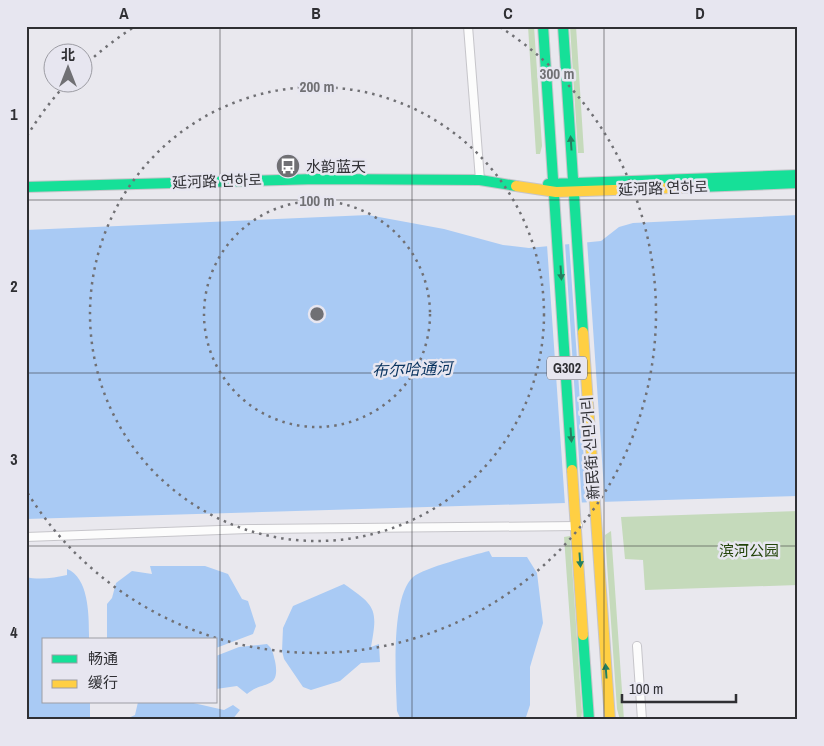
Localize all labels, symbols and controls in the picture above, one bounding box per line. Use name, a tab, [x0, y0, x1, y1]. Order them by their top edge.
text: A	[119, 2, 129, 24]
text: B	[311, 2, 321, 24]
text: C	[503, 2, 513, 24]
text: D	[695, 2, 705, 24]
north arrow	[42, 42, 92, 92]
text: 北	[61, 46, 75, 64]
text: 300 m	[540, 63, 574, 84]
text: 200 m	[300, 76, 334, 97]
text: 1	[10, 103, 18, 125]
one-way arrow	[566, 135, 574, 151]
bus stop icon: 水韵蓝天	[275, 153, 301, 179]
place label: 水韵蓝天	[306, 156, 366, 177]
street label: 延河路 연하로	[172, 169, 262, 193]
street label: 延河路 연하로	[618, 176, 708, 200]
text: 100 m	[300, 190, 334, 211]
one-way arrow	[558, 265, 566, 281]
text: 2	[10, 275, 18, 297]
centre of rings	[308, 305, 326, 323]
road number: G302	[547, 356, 587, 379]
water label: 布尔哈通河	[372, 357, 455, 381]
street label: 新民街 신민거리	[576, 396, 604, 500]
one-way arrow	[568, 428, 576, 444]
text: 3	[10, 448, 18, 470]
park label: 滨河公园	[719, 540, 779, 561]
one-way arrow	[576, 552, 584, 568]
text: 4	[10, 621, 18, 643]
legend	[42, 638, 218, 704]
text: 畅通	[88, 648, 118, 669]
one-way arrow	[602, 663, 610, 679]
scale bar	[622, 671, 735, 703]
text: 缓行	[88, 672, 118, 693]
text: 100 m	[629, 678, 663, 699]

